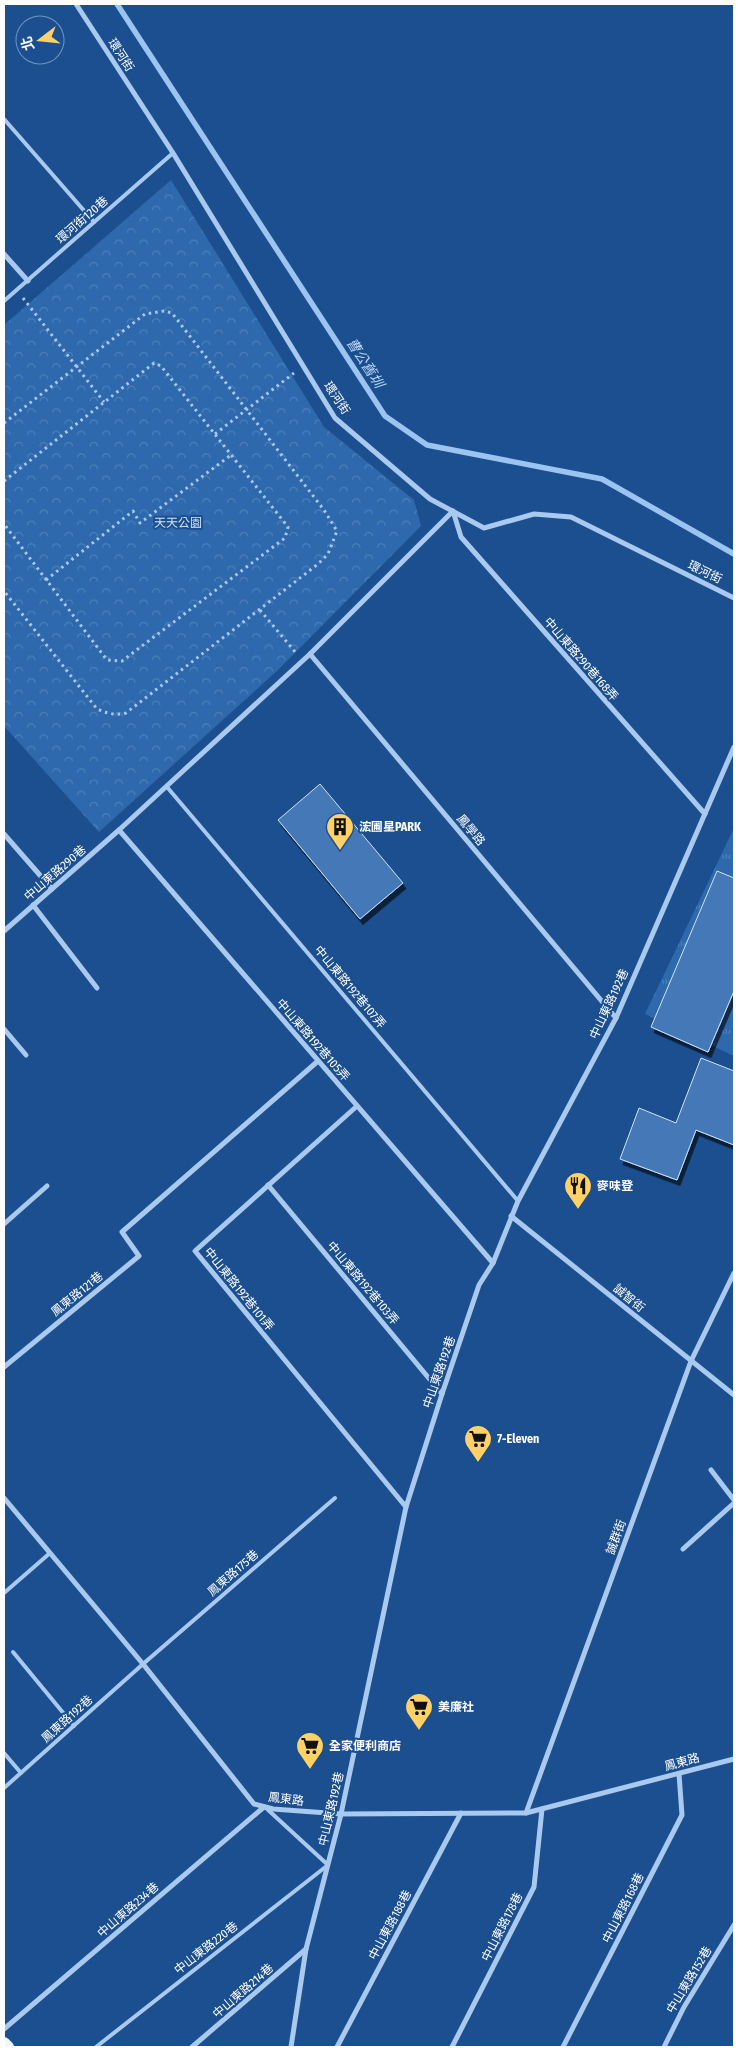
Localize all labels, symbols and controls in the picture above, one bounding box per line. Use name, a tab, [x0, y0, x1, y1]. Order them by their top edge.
north arrow	[15, 15, 65, 65]
text: 北	[18, 34, 38, 53]
street label: 環河街	[105, 36, 137, 74]
street label: 環河街120巷	[53, 194, 111, 246]
water label: 曹公舊圳	[343, 335, 388, 393]
street label: 環河街	[321, 379, 353, 417]
park label: 天天公園	[154, 516, 202, 530]
street label: 環河街	[686, 558, 724, 586]
street label: 中山東路290巷168弄	[541, 614, 621, 704]
building icon: 浤圃星PARK	[325, 812, 355, 851]
street label: 鳳學路	[454, 812, 488, 848]
place label: 浤圃星PARK	[359, 820, 422, 834]
street label: 中山東路290巷	[21, 842, 89, 904]
street label: 中山東路192巷107弄	[311, 943, 389, 1031]
street label: 中山東路192巷	[587, 967, 631, 1041]
street label: 中山東路192巷105弄	[274, 996, 352, 1084]
restaurant icon: 麥味登	[563, 1171, 593, 1210]
place label: 麥味登	[597, 1179, 634, 1193]
street label: 中山東路192巷103弄	[324, 1239, 402, 1327]
street label: 中山東路192巷101弄	[201, 1245, 277, 1333]
street label: 鳳東路121巷	[48, 1269, 106, 1319]
street label: 誠智街	[611, 1281, 647, 1315]
street label: 中山東路192巷	[420, 1334, 458, 1410]
supermarket icon: 7-Eleven	[463, 1424, 493, 1463]
place label: 7-Eleven	[497, 1432, 539, 1446]
street label: 誠群街	[603, 1518, 629, 1556]
street label: 鳳東路175巷	[205, 1547, 261, 1599]
supermarket icon: 美廉社	[404, 1692, 434, 1731]
street label: 鳳東路192巷	[39, 1693, 95, 1745]
place label: 美廉社	[438, 1700, 474, 1714]
supermarket icon: 全家便利商店	[295, 1731, 325, 1770]
place label: 全家便利商店	[329, 1739, 401, 1753]
street label: 鳳東路	[663, 1751, 701, 1773]
street label: 中山東路192巷	[316, 1771, 346, 1847]
street label: 鳳東路	[267, 1790, 305, 1808]
street label: 中山東路168巷	[599, 1871, 647, 1945]
street label: 中山東路234巷	[95, 1880, 161, 1940]
street label: 中山東路188巷	[366, 1888, 414, 1962]
street label: 中山東路178巷	[479, 1890, 525, 1964]
street label: 中山東路220巷	[171, 1919, 241, 1977]
street label: 中山東路152巷	[664, 1944, 714, 2016]
street label: 中山東路214巷	[210, 1961, 276, 2021]

